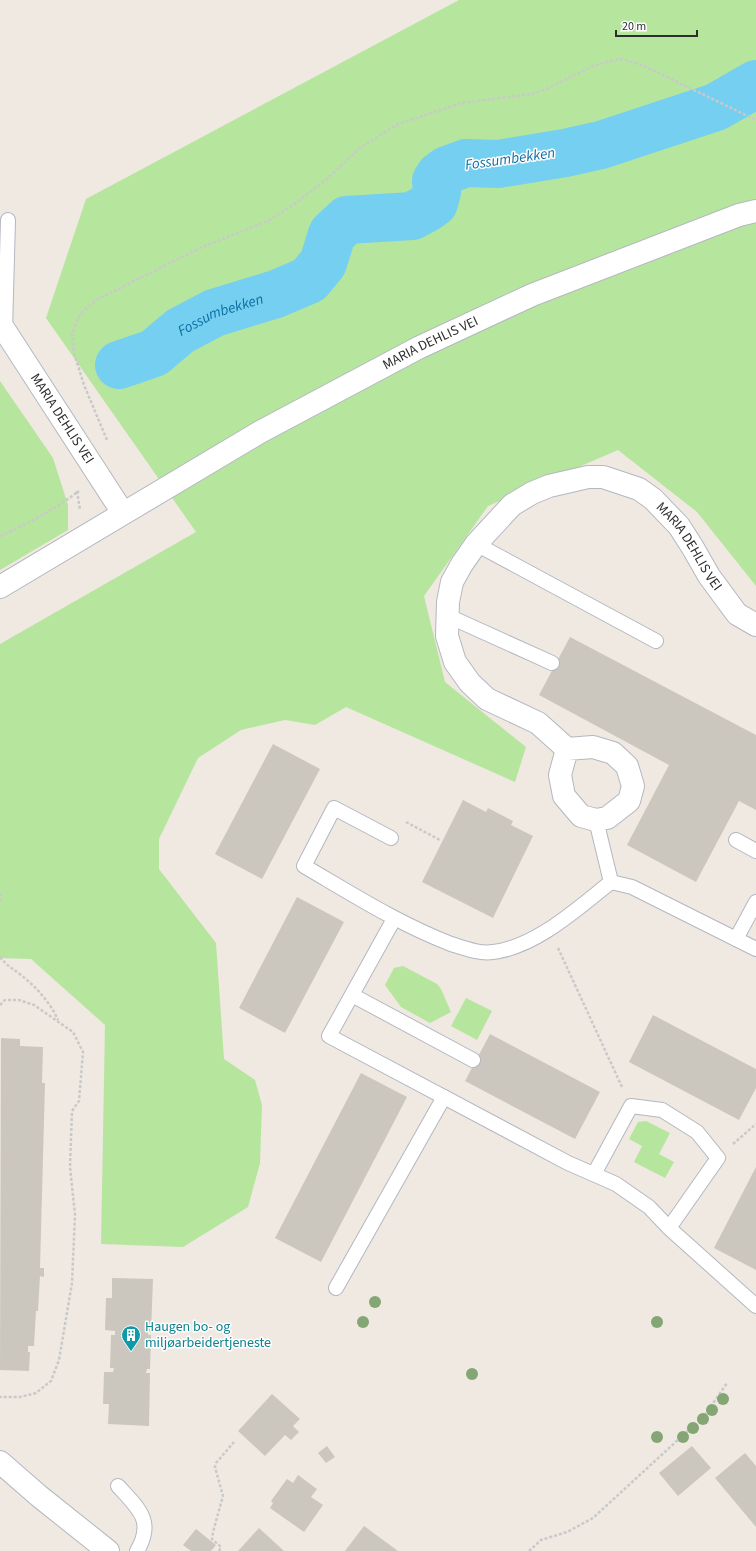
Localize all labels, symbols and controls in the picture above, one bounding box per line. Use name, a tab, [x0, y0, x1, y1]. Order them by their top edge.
scale bar	[616, 12, 697, 38]
text: 20 m	[622, 18, 646, 35]
water label: Fossumbekken	[464, 142, 557, 176]
water label: Fossumbekken	[174, 288, 266, 341]
street label: MARIA DEHLIS VEI	[379, 311, 482, 375]
street label: MARIA DEHLIS VEI	[25, 370, 99, 468]
street label: MARIA DEHLIS VEI	[651, 498, 727, 595]
place label: Haugen bo- og miljøarbeidertjeneste	[145, 1317, 271, 1353]
building icon: Haugen bo- og miljøarbeidertjeneste	[120, 1324, 142, 1352]

